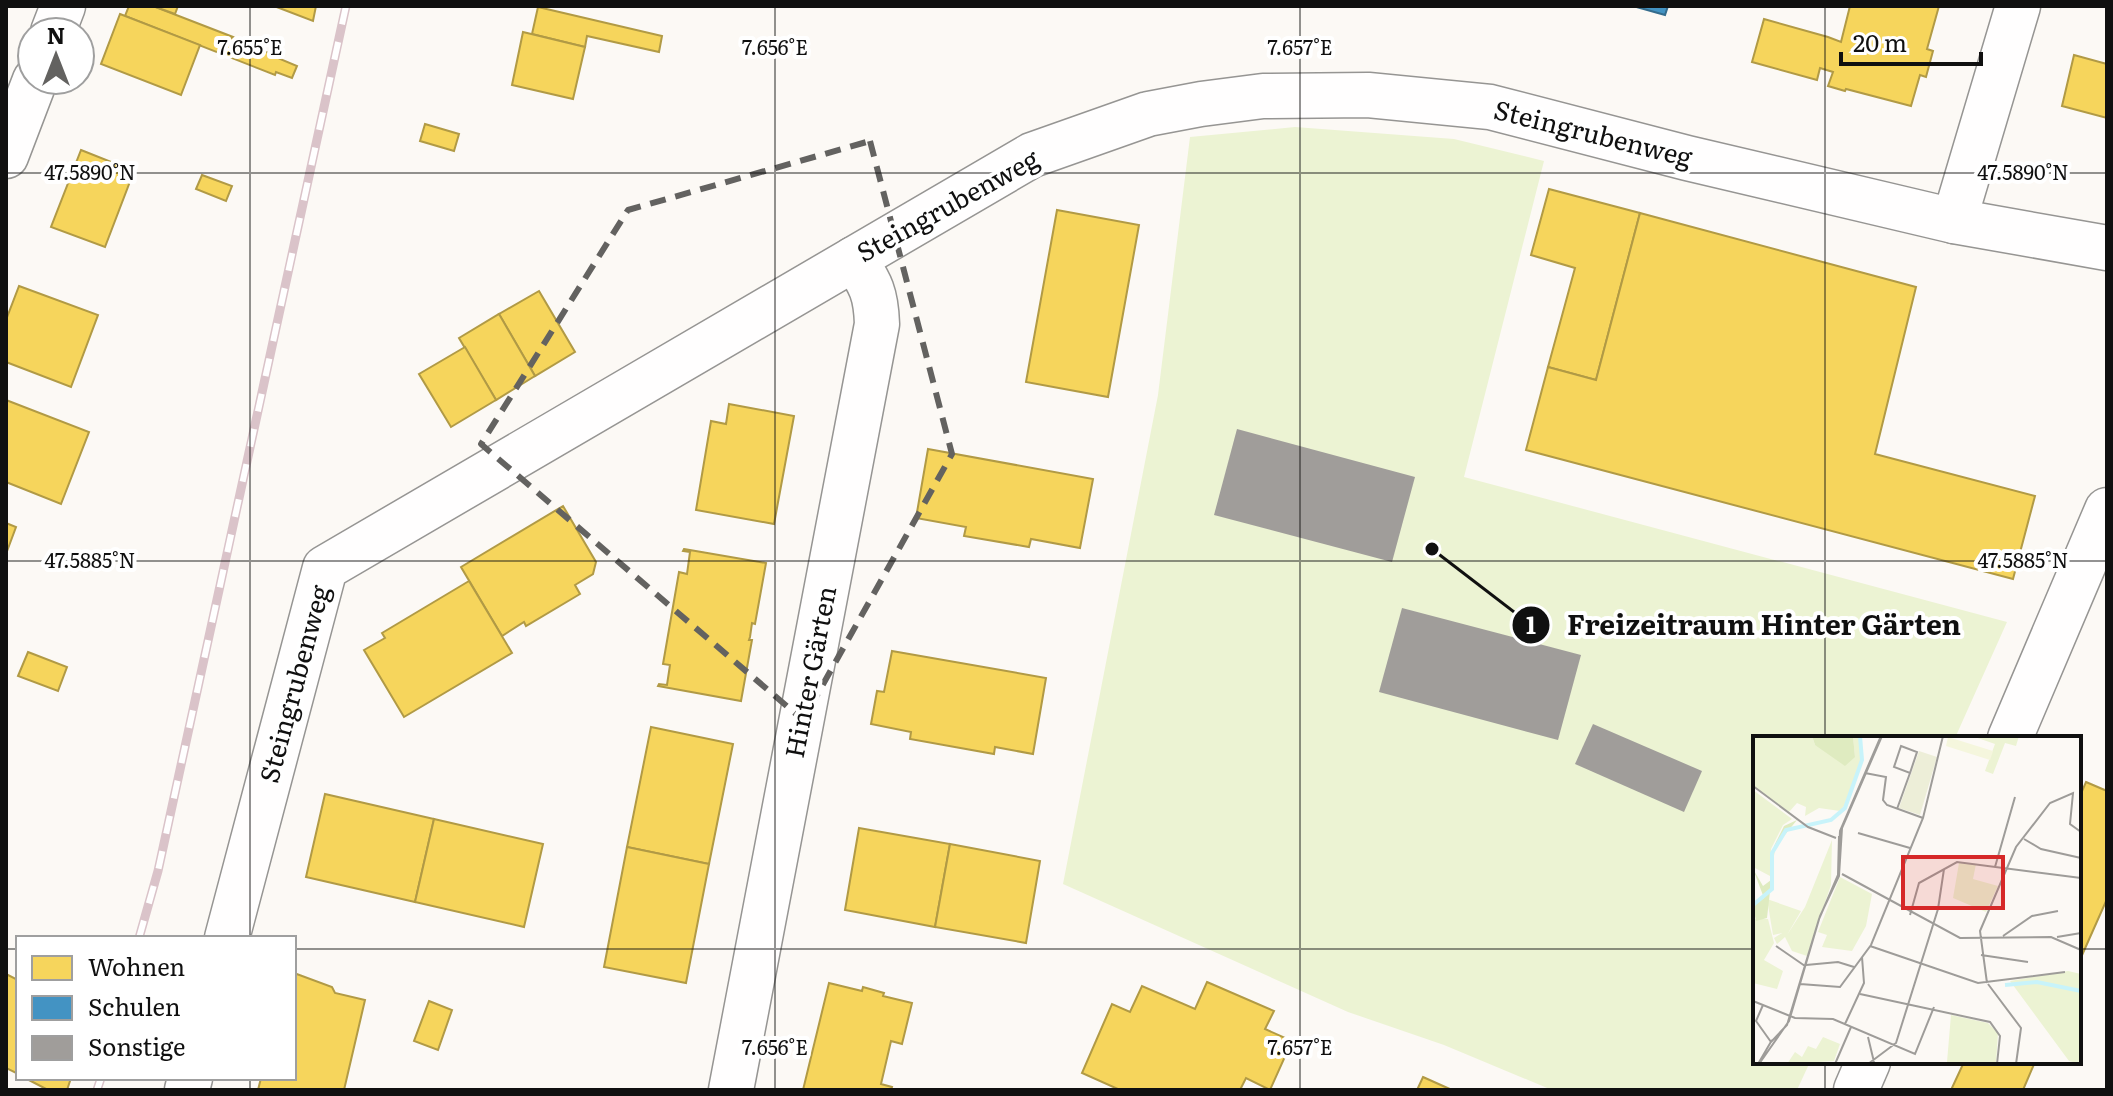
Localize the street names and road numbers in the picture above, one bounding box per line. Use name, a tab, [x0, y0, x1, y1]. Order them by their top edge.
street label: Steingrubenweg	[1490, 88, 1697, 175]
street label: Steingrubenweg	[849, 137, 1045, 270]
street label: Steingrubenweg	[247, 580, 338, 786]
street label: Hinter Gärten	[773, 582, 844, 761]

